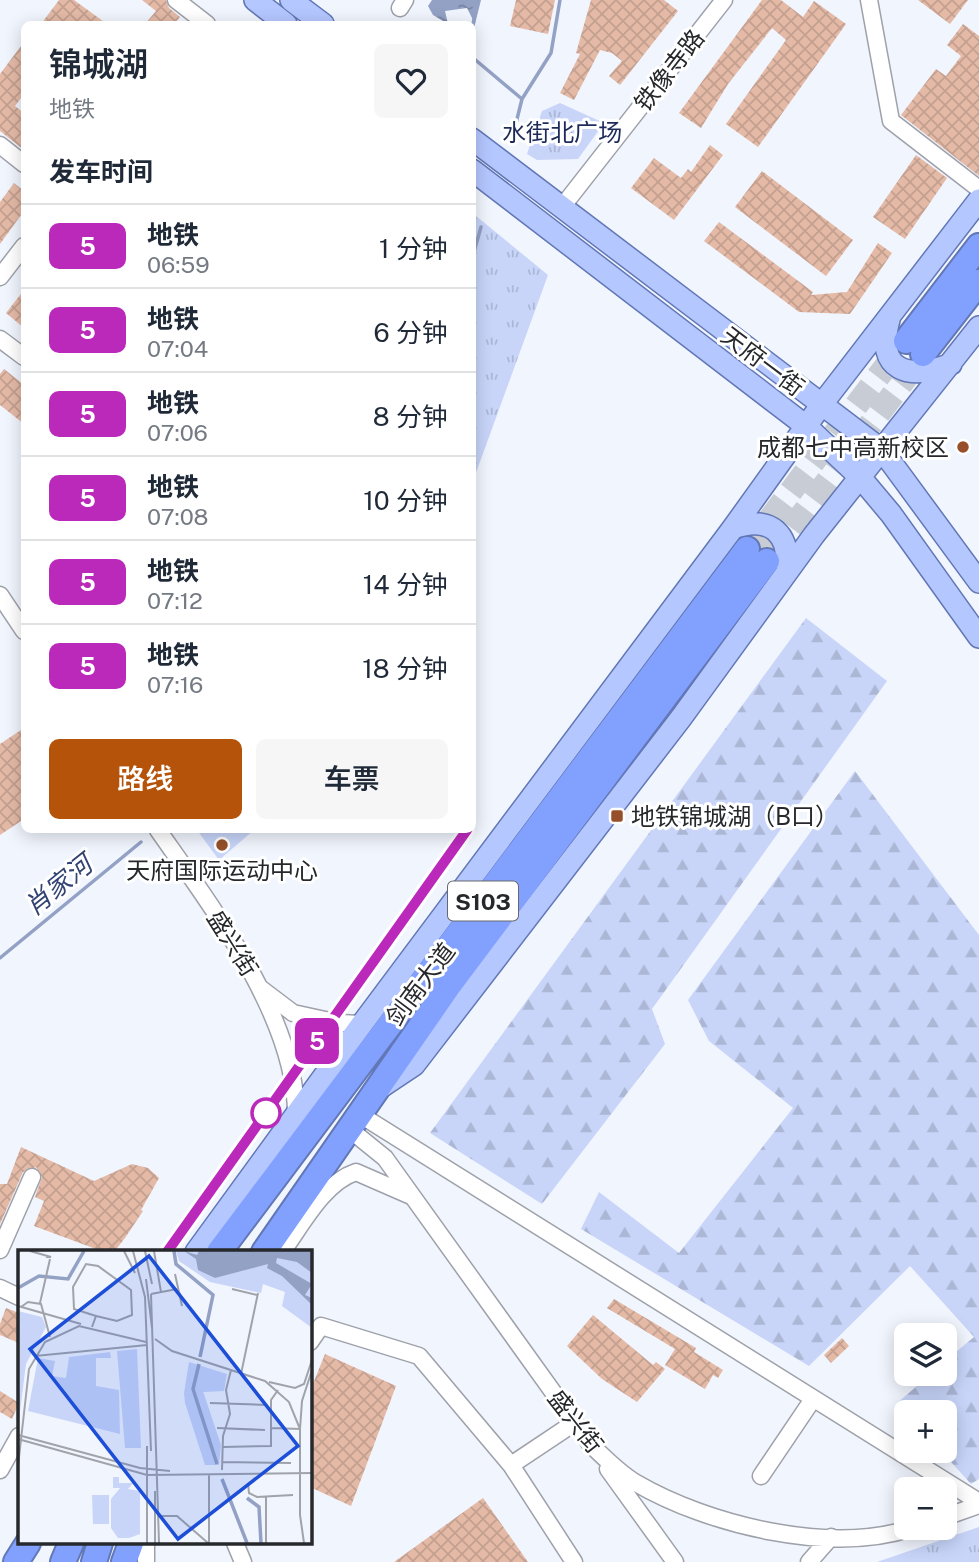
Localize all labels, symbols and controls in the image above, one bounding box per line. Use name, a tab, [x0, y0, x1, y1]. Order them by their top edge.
street label: 铁像寺路	[628, 24, 710, 116]
button: heart	[374, 44, 448, 118]
text: 锦城湖	[49, 45, 148, 83]
text: 地铁	[49, 95, 95, 122]
park label: 水街北广场	[502, 118, 622, 146]
text: 发车时间	[49, 156, 153, 187]
text: 地铁	[147, 219, 199, 250]
text: 5	[79, 232, 96, 260]
text: 1 分钟	[379, 233, 448, 264]
text: 06:59	[147, 251, 210, 278]
text: 地铁	[147, 303, 199, 334]
text: 5	[79, 316, 96, 344]
text: 6 分钟	[373, 317, 448, 348]
street label: 天府一街	[716, 321, 810, 401]
text: 07:04	[147, 335, 208, 362]
text: 地铁	[147, 387, 199, 418]
text: 5	[79, 400, 96, 428]
text: 8 分钟	[373, 401, 448, 432]
text: 07:06	[147, 419, 208, 446]
place label: 成都七中高新校区	[757, 433, 949, 461]
marker: 成都七中高新校区	[955, 439, 971, 455]
text: 地铁	[147, 471, 199, 502]
text: 5	[79, 484, 96, 512]
text: 10 分钟	[363, 485, 448, 516]
text: 07:08	[147, 503, 208, 530]
text: 地铁	[147, 555, 199, 586]
text: 5	[79, 568, 96, 596]
text: 14 分钟	[363, 569, 448, 600]
text: 07:12	[147, 587, 203, 614]
text: 地铁	[147, 639, 199, 670]
text: 5	[79, 652, 96, 680]
text: 18 分钟	[362, 653, 448, 684]
text: 07:16	[147, 671, 203, 698]
button: 路线	[49, 739, 242, 819]
button: 车票	[256, 739, 448, 819]
place label: 地铁锦城湖（B口）	[631, 802, 839, 830]
marker: 地铁锦城湖（B口）	[609, 808, 625, 824]
marker: 天府国际运动中心	[214, 837, 230, 853]
water label: 肖家河	[18, 845, 102, 922]
place label: 天府国际运动中心	[126, 856, 318, 884]
road number: S103	[448, 882, 518, 920]
street label: 盛兴街	[202, 905, 264, 981]
street label: 剑南大道	[380, 937, 460, 1031]
line badge: 5	[294, 1018, 340, 1064]
text: 5	[309, 1027, 325, 1055]
unlabelled marker	[251, 1098, 281, 1128]
inset map	[18, 1250, 312, 1544]
map controls	[894, 1323, 957, 1540]
button: layers	[894, 1323, 957, 1386]
street label: 盛兴街	[543, 1384, 609, 1458]
button: +	[894, 1400, 957, 1463]
button: −	[894, 1477, 957, 1540]

